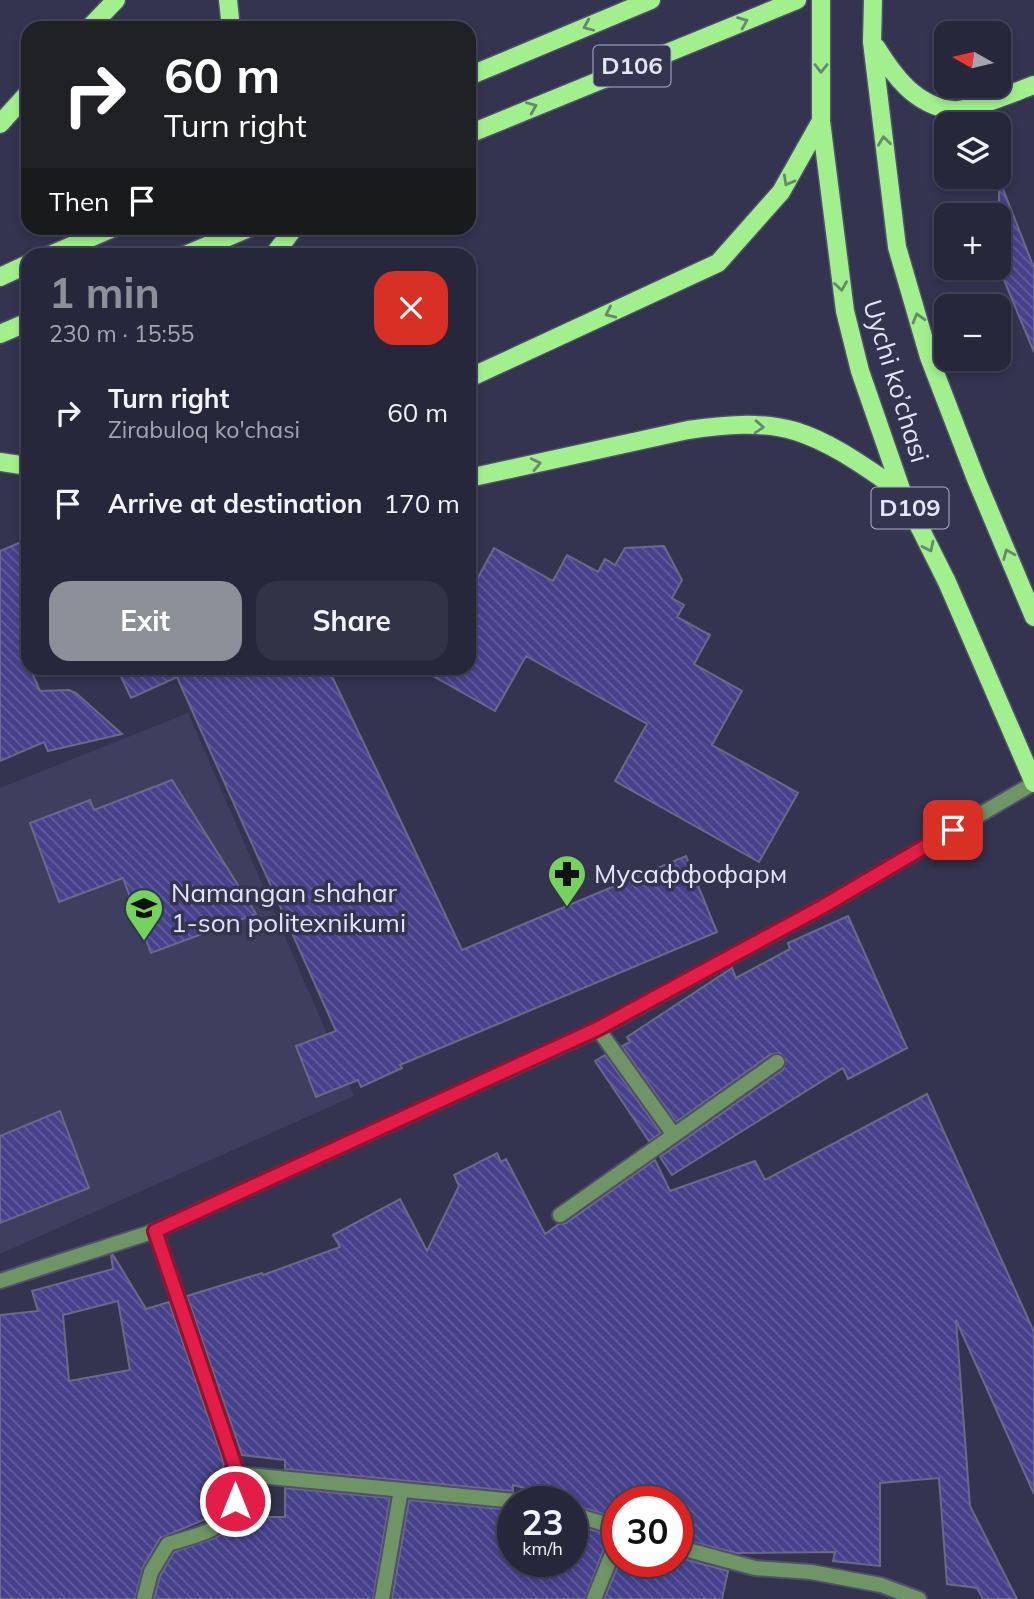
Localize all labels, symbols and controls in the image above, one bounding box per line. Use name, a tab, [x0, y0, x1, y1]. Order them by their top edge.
one-way arrow	[736, 16, 748, 30]
one-way arrow	[583, 18, 595, 32]
north arrow	[934, 21, 1012, 98]
map controls	[934, 21, 1011, 371]
text: 60 m	[164, 44, 280, 105]
road number: D106	[594, 46, 670, 86]
icon: right	[49, 49, 140, 140]
one-way arrow	[813, 63, 829, 74]
one-way arrow	[525, 101, 537, 115]
text: Turn right	[164, 105, 307, 145]
button: layers	[934, 112, 1011, 189]
one-way arrow	[876, 135, 891, 146]
one-way arrow	[783, 174, 796, 186]
icon: arrive	[123, 182, 161, 220]
text: Then	[49, 185, 109, 218]
button: +	[934, 203, 1011, 280]
text: 1 min	[49, 266, 160, 319]
button: close	[374, 271, 448, 345]
one-way arrow	[833, 280, 848, 292]
button: −	[934, 294, 1011, 371]
street label: Uychi ko’chasi	[856, 296, 937, 466]
one-way arrow	[604, 305, 617, 319]
one-way arrow	[912, 313, 926, 325]
text: 230 m · 15:55	[49, 319, 194, 348]
text: Turn right	[108, 382, 229, 415]
icon: right	[49, 394, 87, 432]
text: 60 m	[387, 396, 448, 429]
text: Zirabuloq ko'chasi	[108, 415, 300, 444]
one-way arrow	[754, 419, 765, 434]
one-way arrow	[530, 457, 542, 472]
icon: arrive	[49, 485, 87, 523]
text: Arrive at destination	[108, 487, 363, 520]
text: 170 m	[384, 487, 460, 520]
road number: D109	[872, 488, 948, 528]
one-way arrow	[921, 540, 935, 552]
one-way arrow	[1002, 548, 1016, 560]
button: Exit	[49, 581, 242, 661]
button: Share	[256, 581, 448, 661]
pin	[923, 800, 983, 860]
icon: arrive	[934, 811, 972, 849]
pharmacy icon: Мусаффофарм	[546, 853, 588, 908]
place label: Мусаффофарм	[594, 857, 787, 890]
place label: Namangan shahar 1-son politexnikumi	[171, 876, 406, 939]
school or university icon: Namangan shahar 1-son politexnikumi	[123, 887, 165, 942]
position arrow	[198, 1464, 272, 1538]
speed limit sign: 30	[602, 1486, 693, 1577]
text: 23	[521, 1500, 564, 1544]
text: km/h	[522, 1537, 563, 1560]

